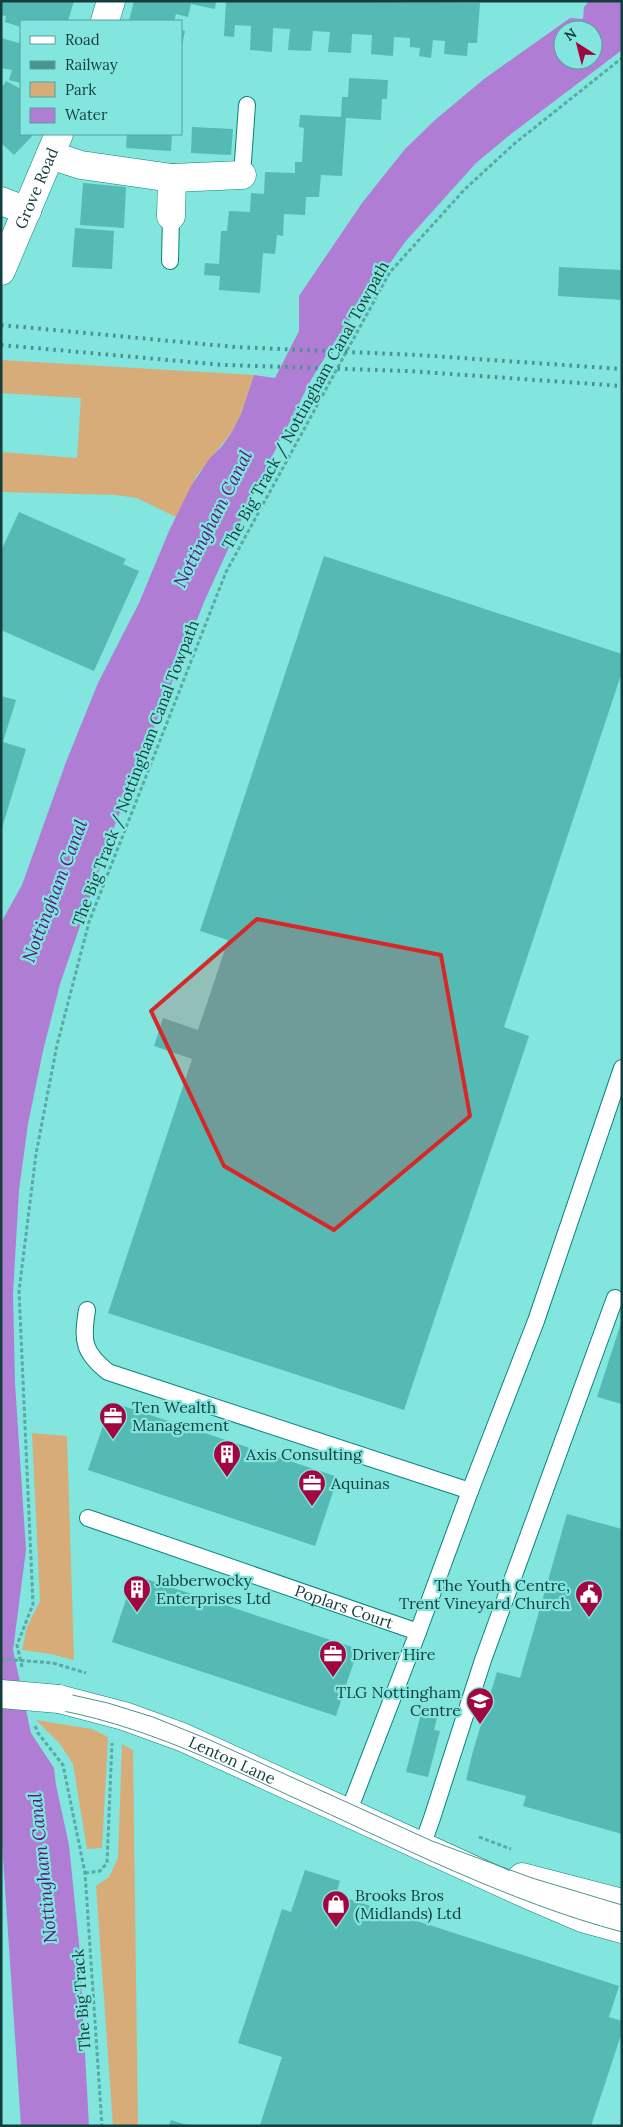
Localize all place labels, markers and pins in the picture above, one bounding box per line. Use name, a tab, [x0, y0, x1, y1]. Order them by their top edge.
place label: Ten Wealth Management	[132, 1397, 230, 1435]
office icon: Ten Wealth Management	[98, 1401, 128, 1440]
building icon: Axis Consulting	[212, 1439, 242, 1478]
place label: Axis Consulting	[245, 1444, 363, 1464]
office icon: Aquinas	[297, 1468, 327, 1507]
place label: Aquinas	[330, 1473, 390, 1493]
place label: Jabberwocky Enterprises Ltd	[155, 1570, 271, 1608]
building icon: Jabberwocky Enterprises Ltd	[122, 1574, 152, 1613]
place label: The Youth Centre, Trent Vineyard Church	[399, 1575, 570, 1613]
public building icon: The Youth Centre, Trent Vineyard Church	[574, 1579, 604, 1618]
office icon: Driver Hire	[318, 1639, 348, 1678]
place label: Driver Hire	[352, 1644, 436, 1664]
place label: TLG Nottingham Centre	[336, 1682, 461, 1720]
school or university icon: TLG Nottingham Centre	[465, 1686, 495, 1725]
place label: Brooks Bros (Midlands) Ltd	[355, 1885, 462, 1924]
shop icon: Brooks Bros (Midlands) Ltd	[321, 1889, 351, 1928]

